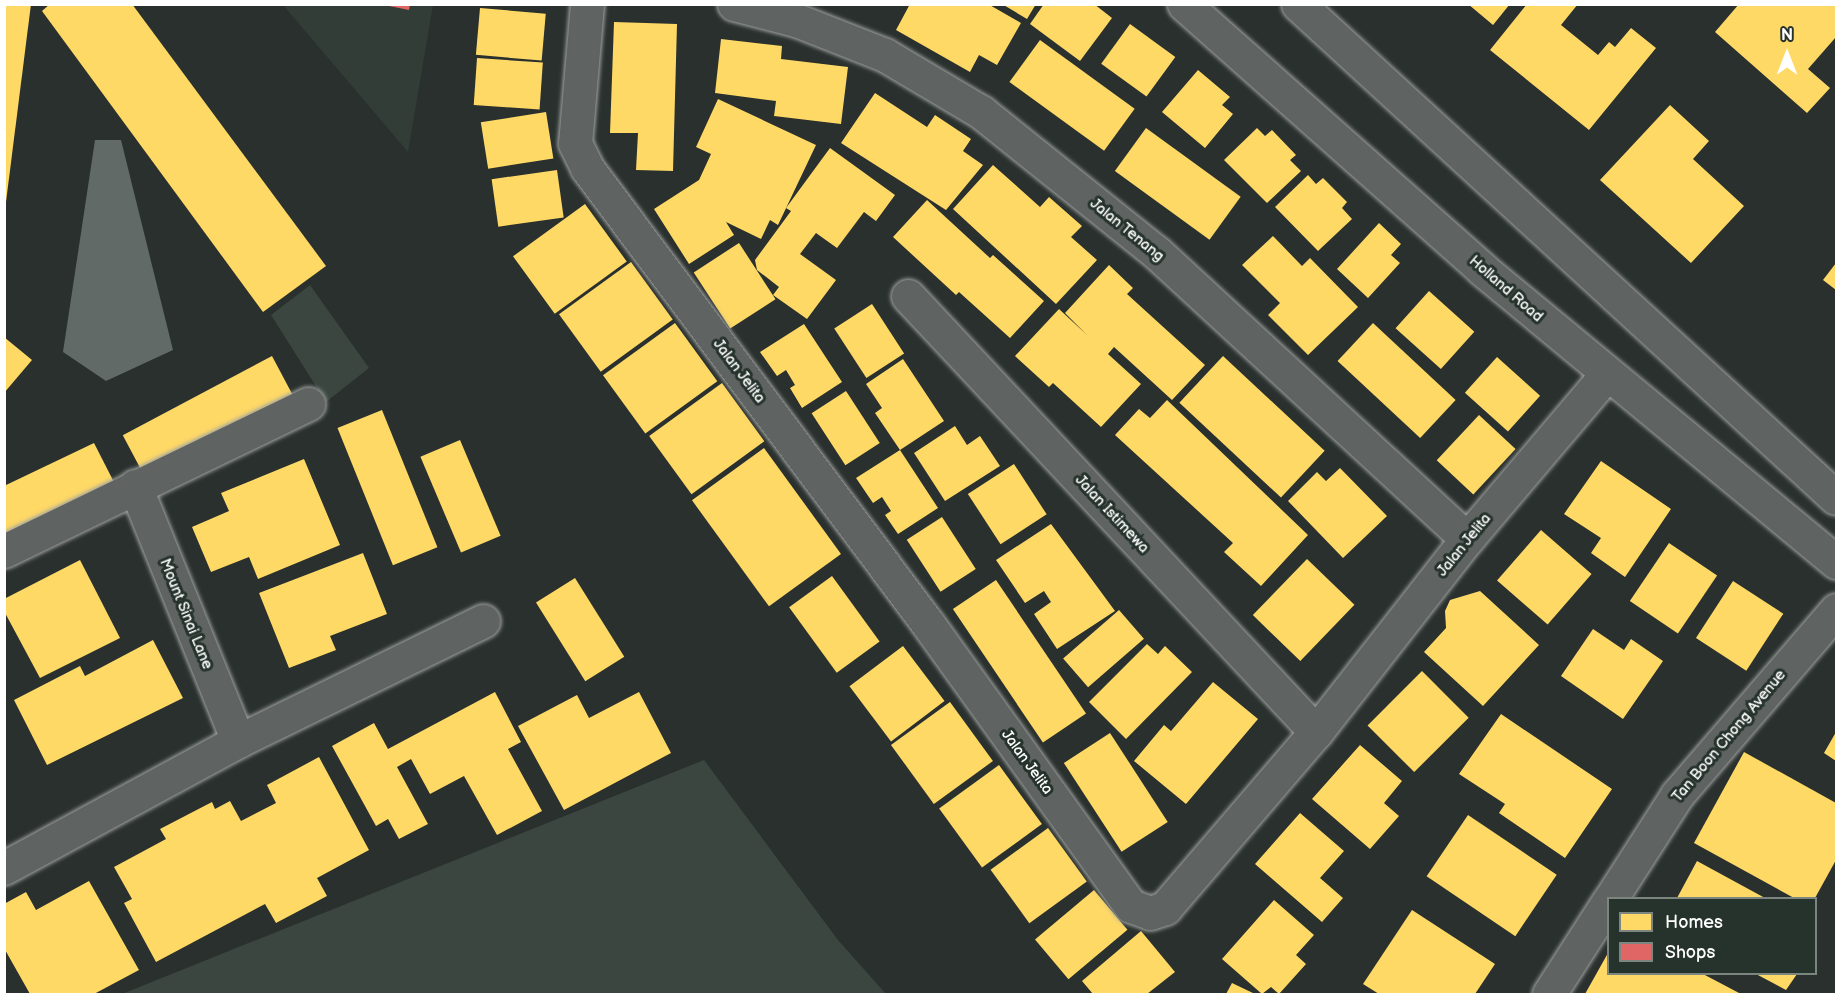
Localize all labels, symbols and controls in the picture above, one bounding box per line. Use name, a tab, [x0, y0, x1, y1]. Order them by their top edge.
north arrow	[1757, 24, 1817, 84]
text: N	[1781, 26, 1793, 45]
street label: Jalan Tenang	[1086, 194, 1168, 266]
street label: Holland Road	[1465, 252, 1547, 326]
street label: Jalan Jelita	[709, 335, 769, 407]
street label: Jalan Istimewa	[1071, 471, 1153, 557]
street label: Jalan Jelita	[1433, 510, 1495, 580]
street label: Mount Sinai Lane	[156, 556, 216, 672]
street label: Tan Boon Chong Avenue	[1668, 666, 1790, 806]
street label: Jalan Jelita	[997, 726, 1057, 798]
legend	[1607, 897, 1817, 975]
text: Homes	[1665, 912, 1723, 933]
text: Shops	[1665, 942, 1715, 963]

